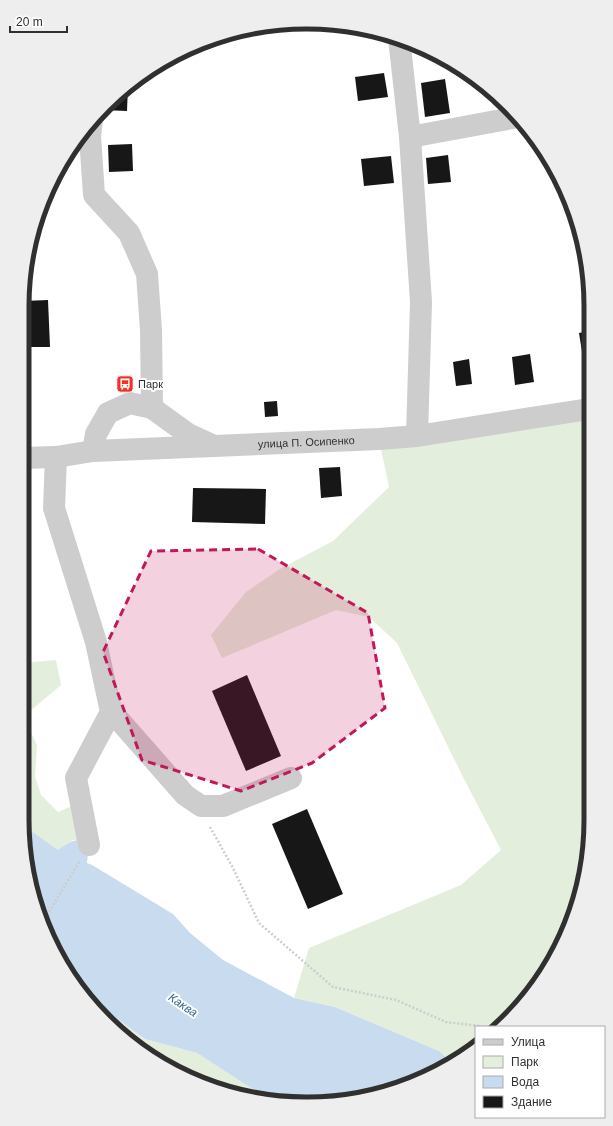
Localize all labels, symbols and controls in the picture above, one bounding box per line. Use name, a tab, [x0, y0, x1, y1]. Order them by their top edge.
scale bar	[10, 8, 67, 34]
text: 20 m	[16, 15, 43, 29]
bus stop icon: Парк	[115, 374, 135, 394]
place label: Парк	[138, 378, 163, 390]
street label: улица П. Осипенко	[258, 434, 355, 450]
water label: Каква	[166, 990, 200, 1020]
legend	[475, 1026, 605, 1118]
text: Улица	[511, 1035, 545, 1049]
text: Парк	[511, 1055, 539, 1069]
text: Вода	[511, 1075, 539, 1089]
text: Здание	[511, 1095, 552, 1109]

